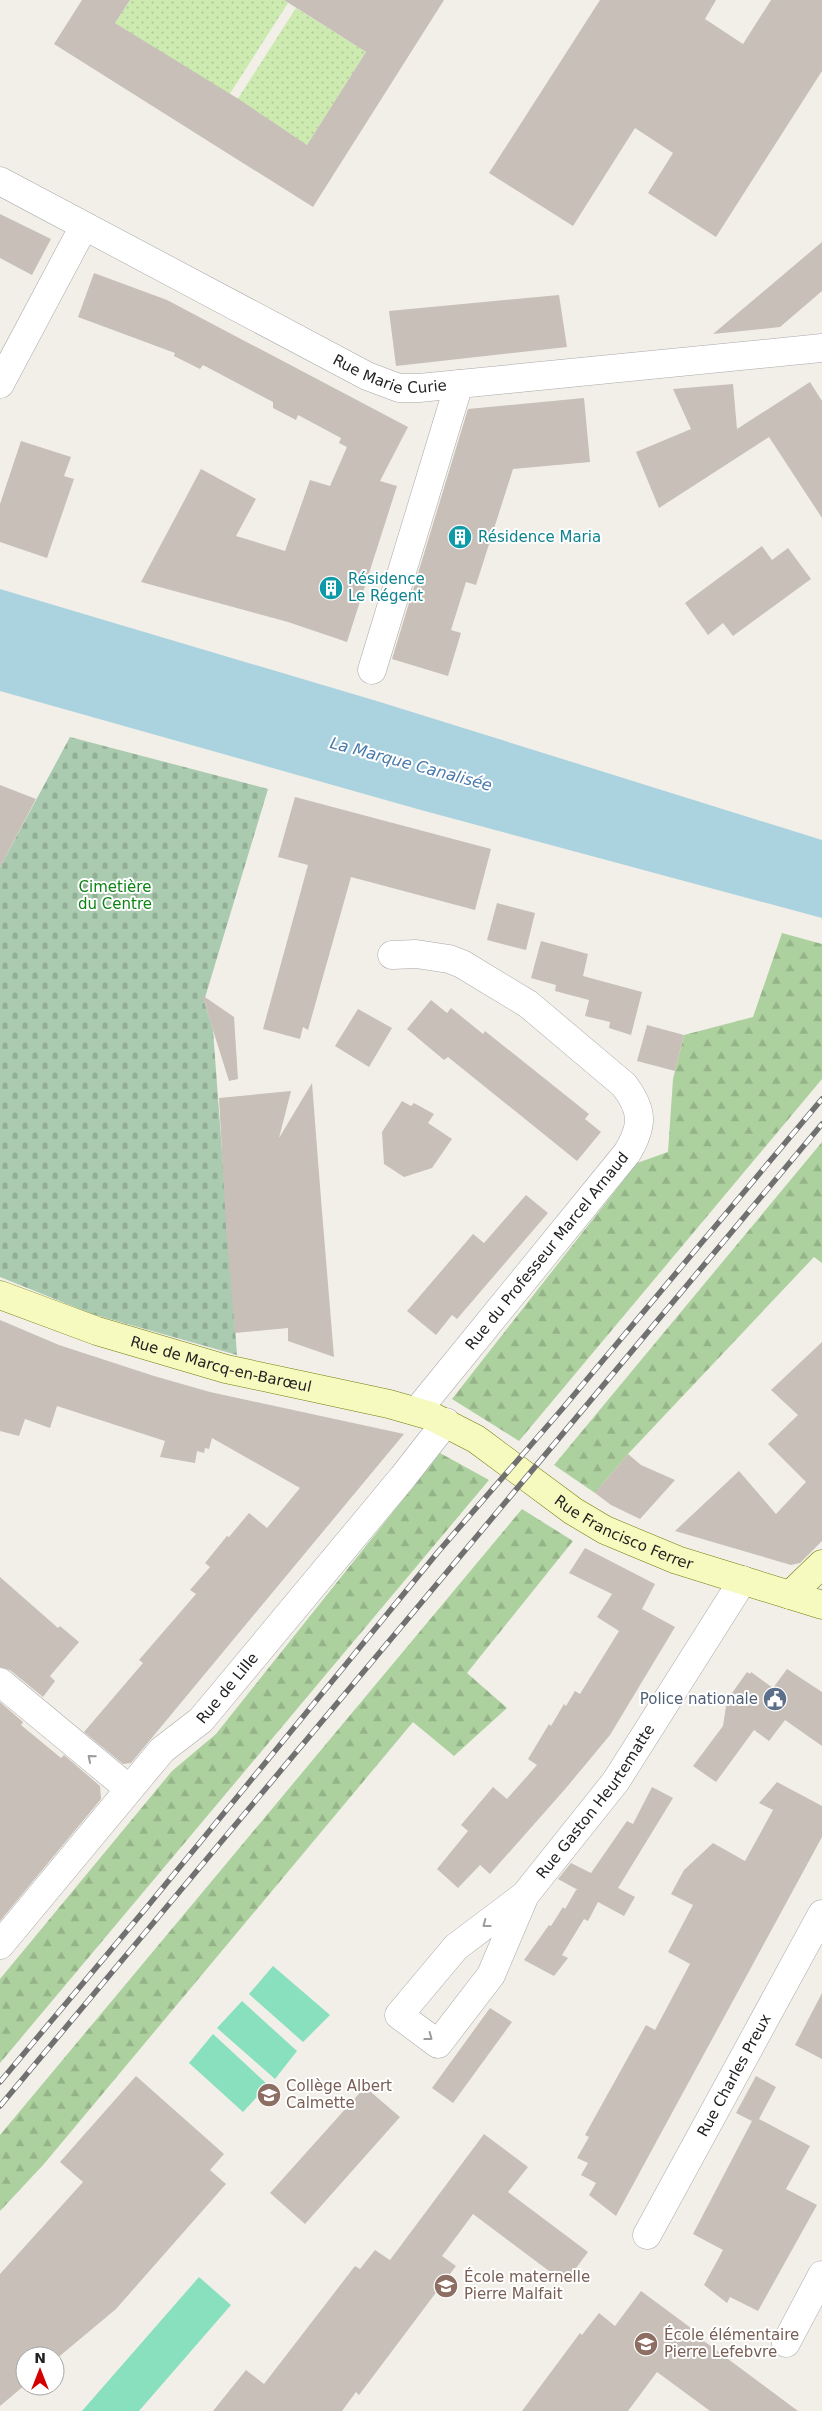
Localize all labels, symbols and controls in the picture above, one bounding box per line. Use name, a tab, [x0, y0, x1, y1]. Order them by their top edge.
street label: Rue Marie Curie	[330, 351, 448, 398]
building icon: Résidence Maria	[447, 524, 473, 550]
place label: Résidence Maria	[478, 528, 601, 546]
place label: Résidence Le Régent	[348, 570, 425, 605]
building icon: Résidence Le Régent	[318, 575, 344, 601]
water label: La Marque Canalisée	[328, 733, 494, 795]
park label: Cimetière du Centre	[78, 878, 152, 913]
street label: Rue du Professeur Marcel Arnaud	[462, 1149, 632, 1353]
street label: Rue de Marcq-en-Barœul	[128, 1332, 313, 1396]
street label: Rue Francisco Ferrer	[551, 1491, 696, 1574]
street label: Rue de Lille	[193, 1649, 262, 1727]
public building icon: Police nationale	[762, 1686, 788, 1712]
place label: Police nationale	[640, 1690, 758, 1708]
street label: Rue Gaston Heurtematte	[533, 1721, 658, 1882]
one-way arrow	[88, 1755, 97, 1763]
one-way arrow	[482, 1918, 492, 1927]
street label: Rue Charles Preux	[693, 2011, 775, 2140]
one-way arrow	[423, 2031, 433, 2040]
place label: Collège Albert Calmette	[286, 2077, 392, 2112]
school or university icon: Collège Albert Calmette	[256, 2082, 282, 2108]
place label: École maternelle Pierre Malfait	[464, 2267, 590, 2303]
school or university icon: École maternelle Pierre Malfait	[433, 2273, 459, 2299]
place label: École élémentaire Pierre Lefebvre	[664, 2325, 799, 2361]
school or university icon: École élémentaire Pierre Lefebvre	[633, 2331, 659, 2357]
north arrow	[15, 2346, 65, 2396]
text: N	[34, 2350, 46, 2366]

